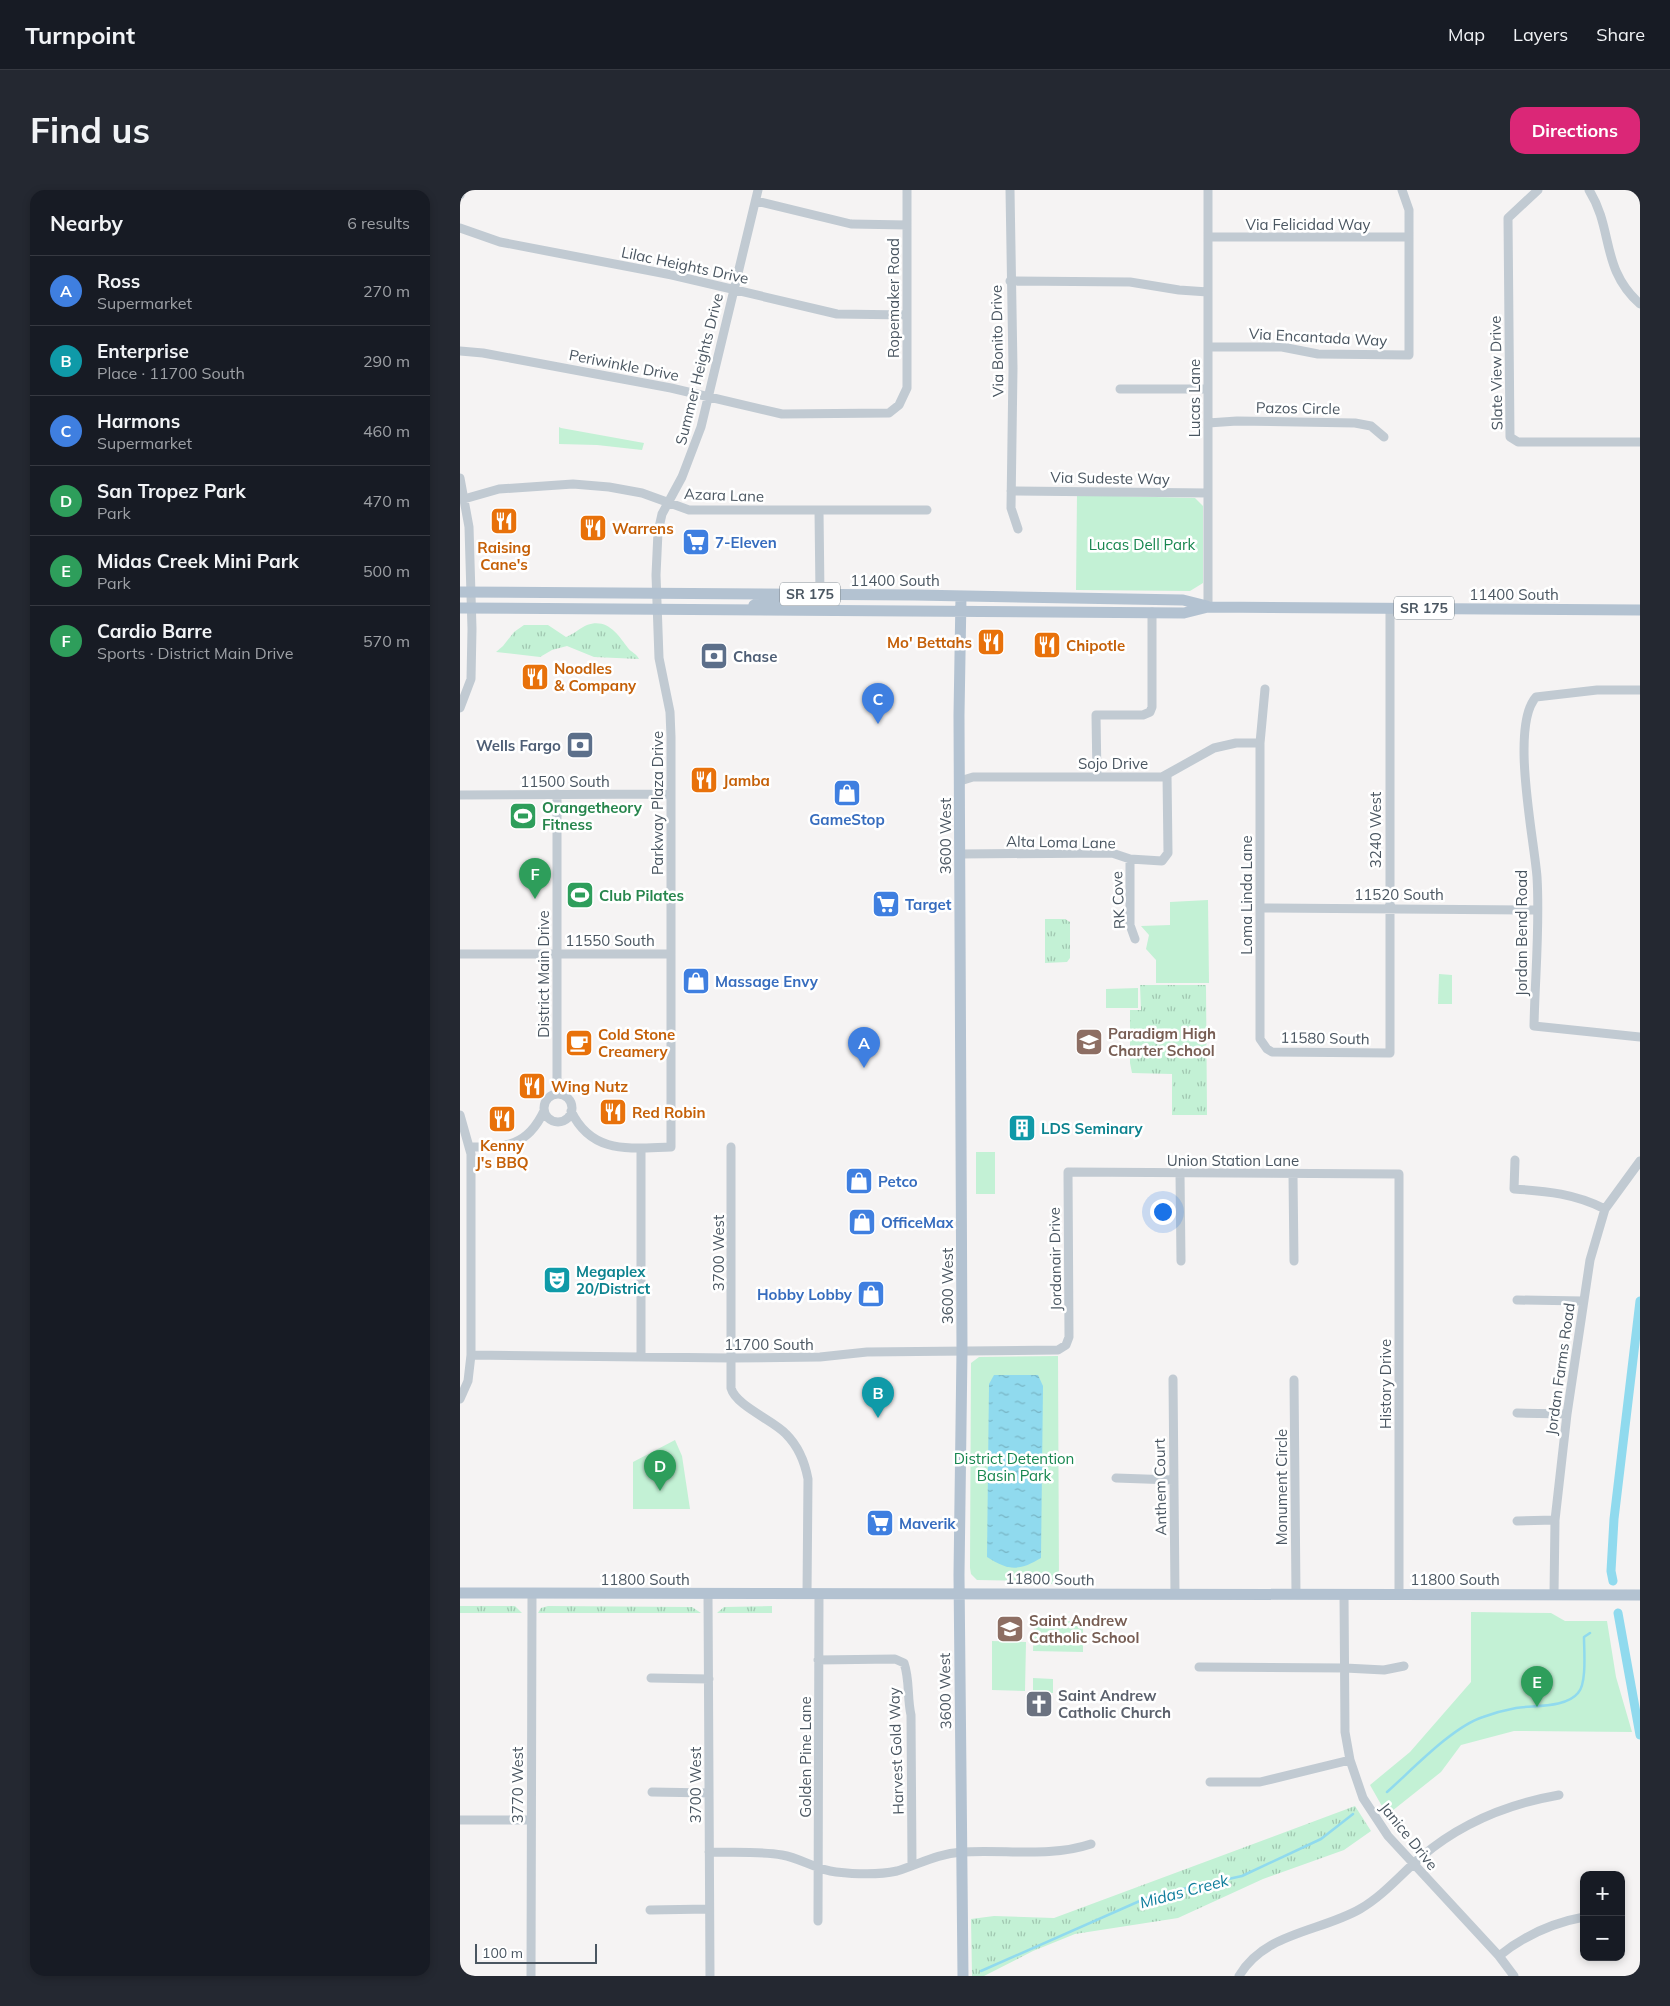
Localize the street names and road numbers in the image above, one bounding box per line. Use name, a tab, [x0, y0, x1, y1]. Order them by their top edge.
street label: Via Felicidad Way	[1245, 215, 1371, 234]
street label: Ropemaker Road	[884, 238, 903, 358]
street label: Lilac Heights Drive	[620, 242, 750, 288]
street label: Via Bonito Drive	[987, 285, 1007, 397]
street label: Summer Heights Drive	[671, 291, 727, 447]
street label: Slate View Drive	[1486, 316, 1506, 430]
street label: Via Encantada Way	[1248, 324, 1388, 350]
street label: Periwinkle Drive	[567, 345, 681, 385]
street label: Lucas Lane	[1185, 359, 1204, 437]
street label: Pazos Circle	[1256, 398, 1340, 418]
street label: Via Sudeste Way	[1050, 467, 1170, 489]
street label: Azara Lane	[684, 484, 764, 506]
street label: 11400 South	[850, 571, 940, 590]
road number: SR 175	[780, 582, 840, 606]
street label: 11400 South	[1469, 585, 1559, 604]
road number: SR 175	[1394, 596, 1454, 619]
street label: Parkway Plaza Drive	[648, 731, 667, 875]
street label: Sojo Drive	[1078, 754, 1148, 773]
street label: 11500 South	[520, 772, 610, 791]
street label: 3240 West	[1366, 792, 1385, 868]
street label: 3600 West	[936, 798, 955, 874]
street label: Alta Loma Lane	[1006, 832, 1116, 852]
street label: Loma Linda Lane	[1237, 835, 1256, 955]
street label: Jordan Bend Road	[1512, 870, 1531, 996]
street label: RK Cove	[1107, 871, 1129, 929]
street label: 11520 South	[1354, 885, 1444, 904]
street label: District Main Drive	[534, 910, 553, 1038]
street label: 11550 South	[565, 931, 655, 950]
street label: 11580 South	[1280, 1028, 1370, 1048]
street label: Union Station Lane	[1167, 1151, 1299, 1170]
street label: Jordanair Drive	[1045, 1207, 1065, 1311]
street label: 3700 West	[709, 1215, 728, 1291]
street label: 3600 West	[938, 1248, 957, 1324]
street label: Jordan Farms Road	[1541, 1302, 1579, 1436]
street label: 11700 South	[724, 1335, 814, 1354]
street label: History Drive	[1376, 1339, 1395, 1429]
street label: Monument Circle	[1272, 1429, 1291, 1545]
street label: Anthem Court	[1150, 1438, 1170, 1536]
street label: 11800 South	[1005, 1569, 1095, 1589]
street label: 11800 South	[600, 1570, 690, 1589]
street label: 11800 South	[1410, 1570, 1500, 1589]
street label: 3600 West	[935, 1653, 955, 1729]
street label: Harvest Gold Way	[884, 1687, 908, 1815]
street label: Golden Pine Lane	[796, 1696, 815, 1818]
street label: 3770 West	[508, 1747, 527, 1823]
street label: 3700 West	[686, 1747, 705, 1823]
street label: Janice Drive	[1376, 1798, 1442, 1874]

